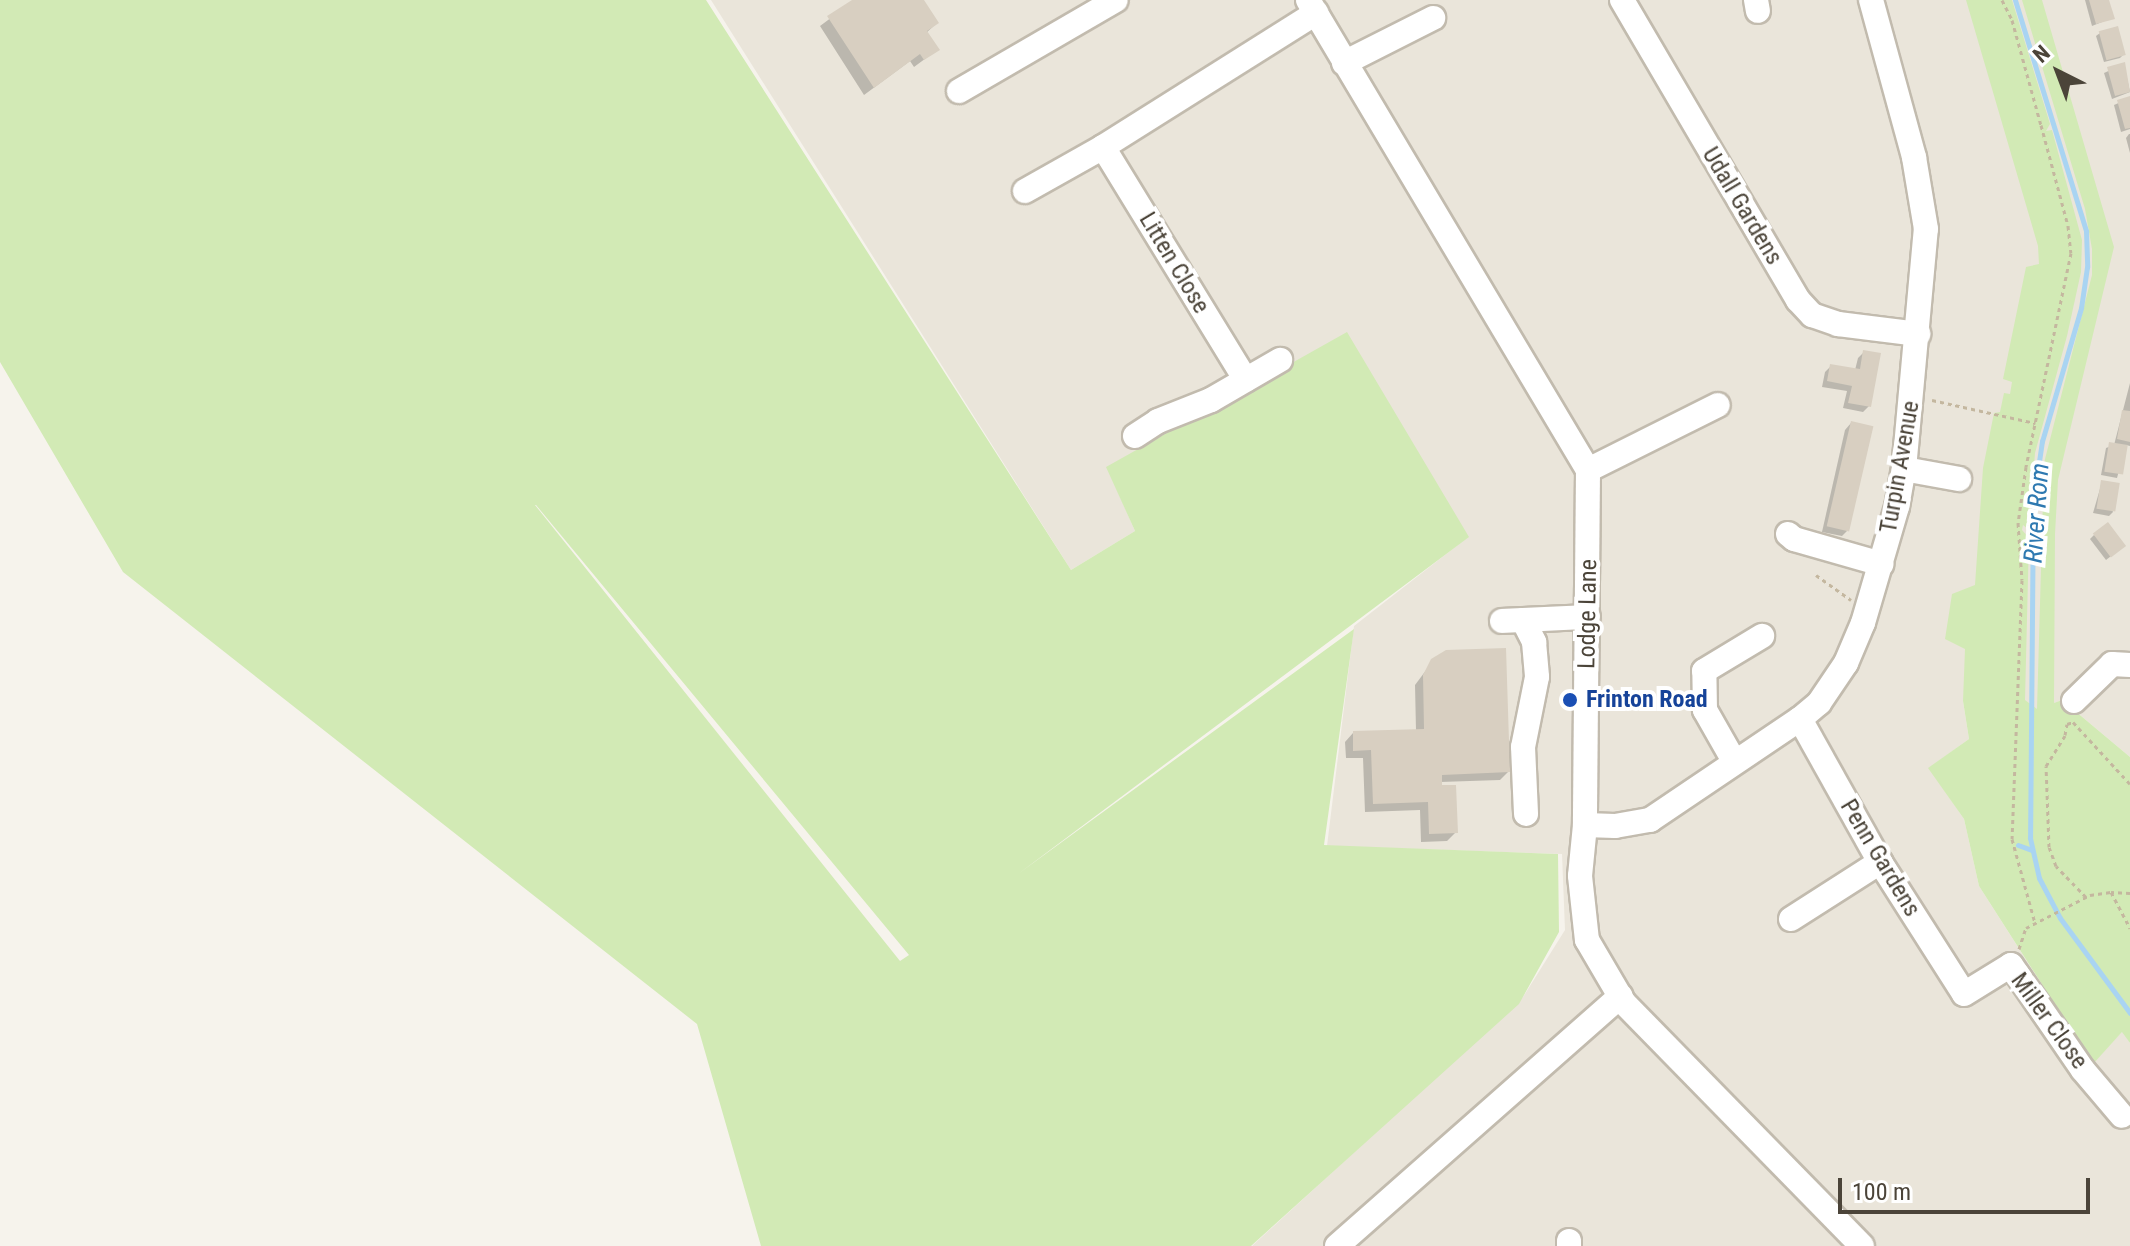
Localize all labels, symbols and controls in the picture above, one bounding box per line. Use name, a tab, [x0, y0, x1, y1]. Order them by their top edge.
north arrow	[2018, 32, 2098, 112]
text: N	[2028, 40, 2055, 68]
street label: Udall Gardens	[1696, 142, 1788, 270]
street label: Litten Close	[1133, 207, 1215, 319]
street label: Turpin Avenue	[1874, 399, 1926, 535]
water label: River Rom	[2018, 462, 2056, 564]
street label: Lodge Lane	[1573, 559, 1603, 669]
place label: Frinton Road	[1586, 686, 1708, 714]
marker: Frinton Road	[1561, 691, 1579, 709]
street label: Penn Gardens	[1834, 794, 1926, 922]
street label: Miller Close	[2004, 967, 2094, 1075]
scale bar	[1842, 1162, 2094, 1212]
text: 100 m	[1852, 1178, 1911, 1206]

